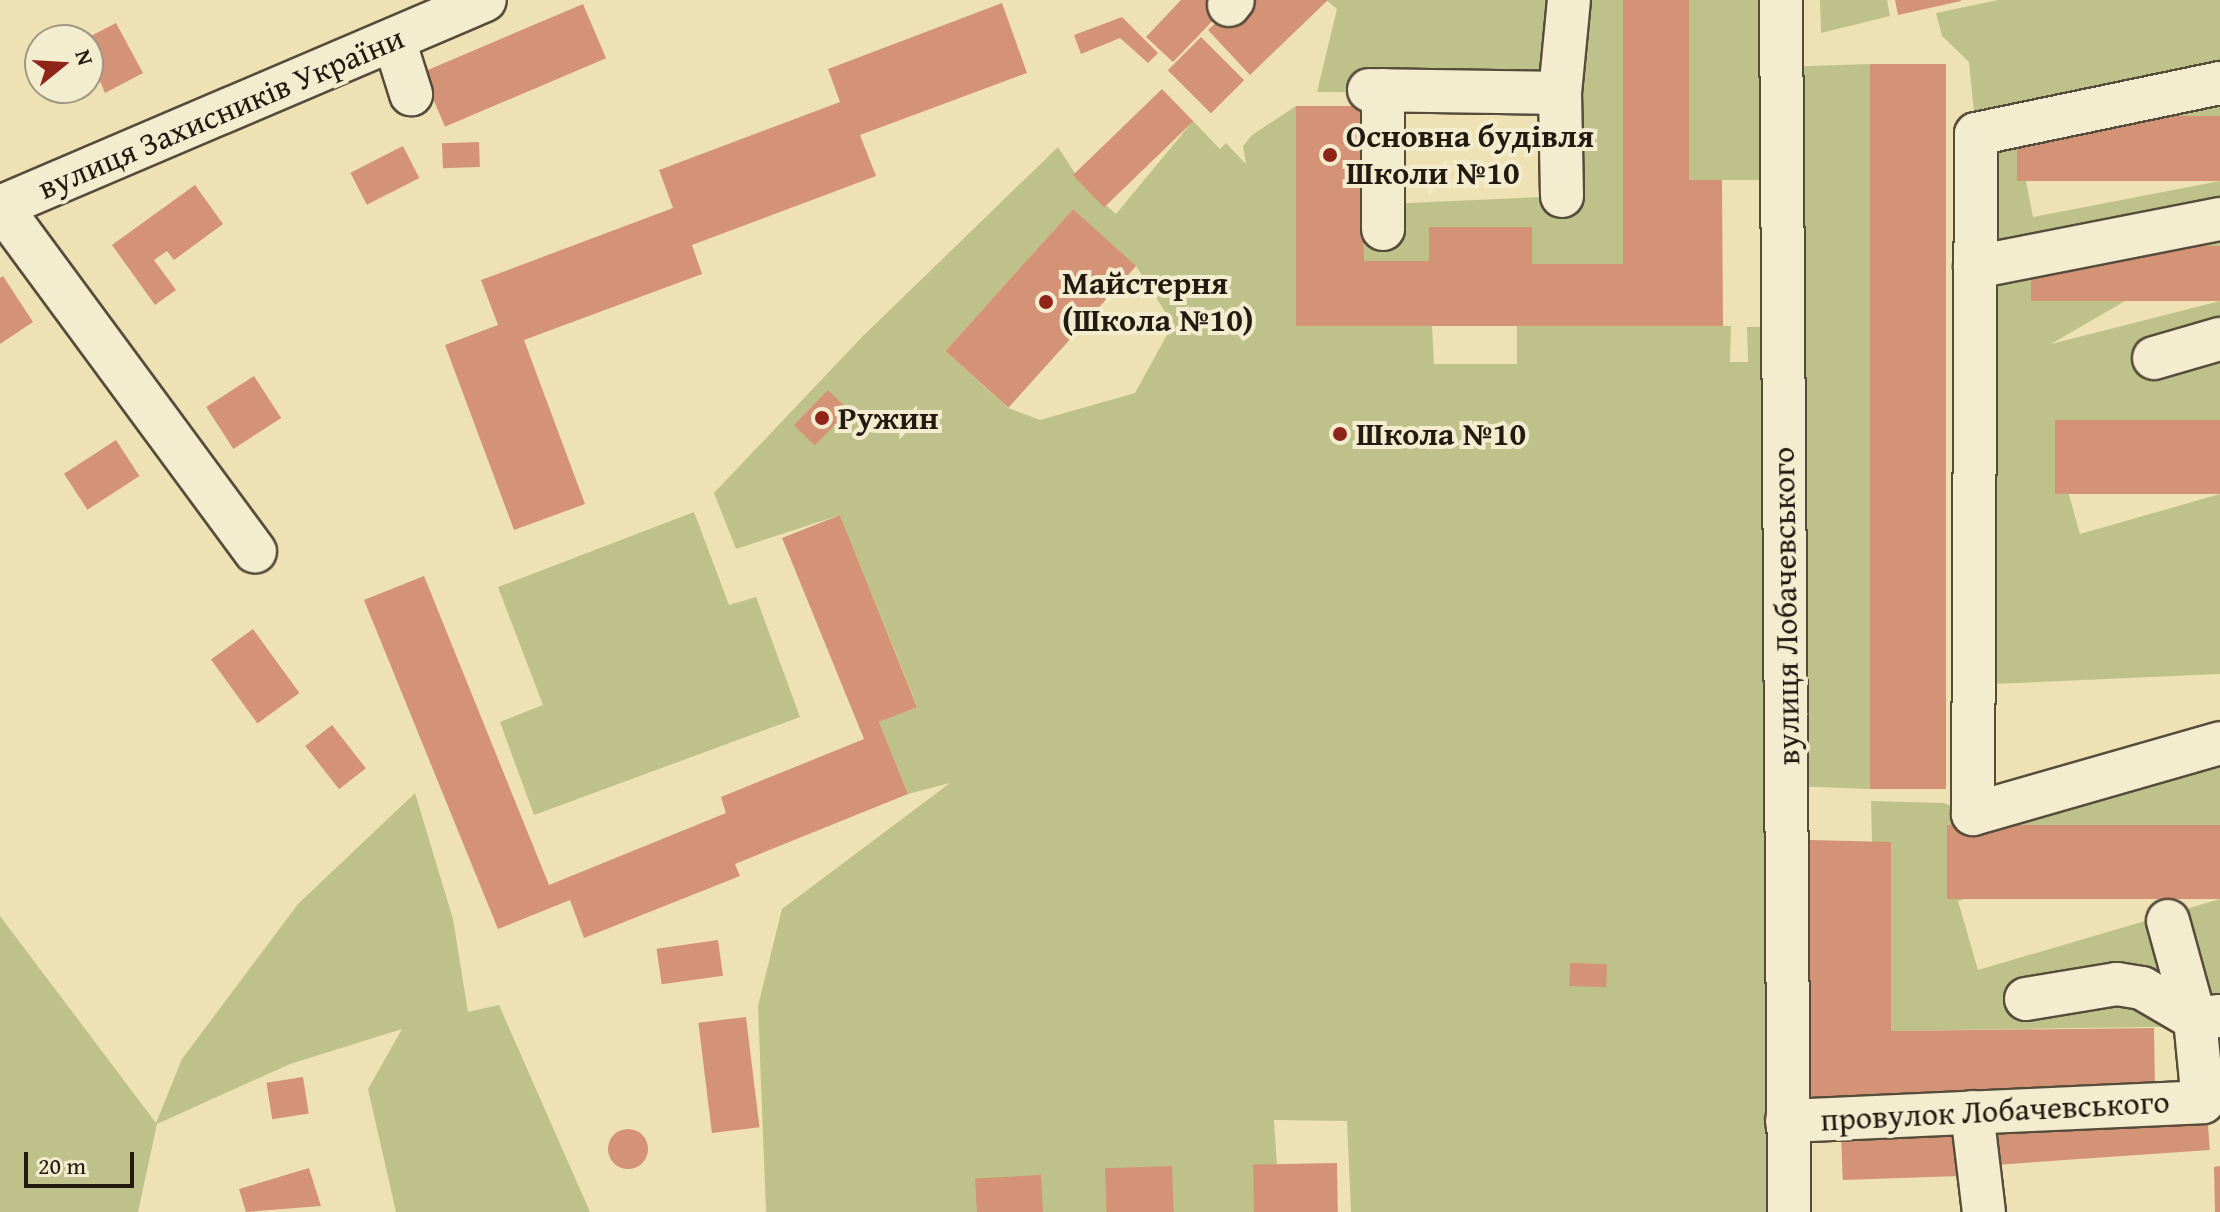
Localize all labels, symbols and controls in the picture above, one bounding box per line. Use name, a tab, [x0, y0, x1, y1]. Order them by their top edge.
street label: вулиця Захисників України	[32, 18, 410, 208]
north arrow	[24, 24, 104, 104]
text: N	[67, 45, 102, 69]
place label: Основна будівля Школи №10	[1346, 118, 1594, 193]
marker: Основна будівля Школи №10	[1321, 146, 1339, 164]
place label: Майстерня (Школа №10)	[1062, 265, 1254, 340]
marker: Майстерня (Школа №10)	[1037, 293, 1055, 311]
place label: Ружин	[838, 399, 939, 437]
marker: Ружин	[813, 409, 831, 427]
place label: Школа №10	[1356, 415, 1526, 453]
marker: Школа №10	[1331, 425, 1349, 443]
street label: вулиця Лобачевського	[1764, 447, 1808, 765]
street label: провулок Лобачевського	[1819, 1083, 2171, 1139]
scale bar	[28, 1136, 138, 1186]
text: 20 m	[38, 1148, 86, 1183]

